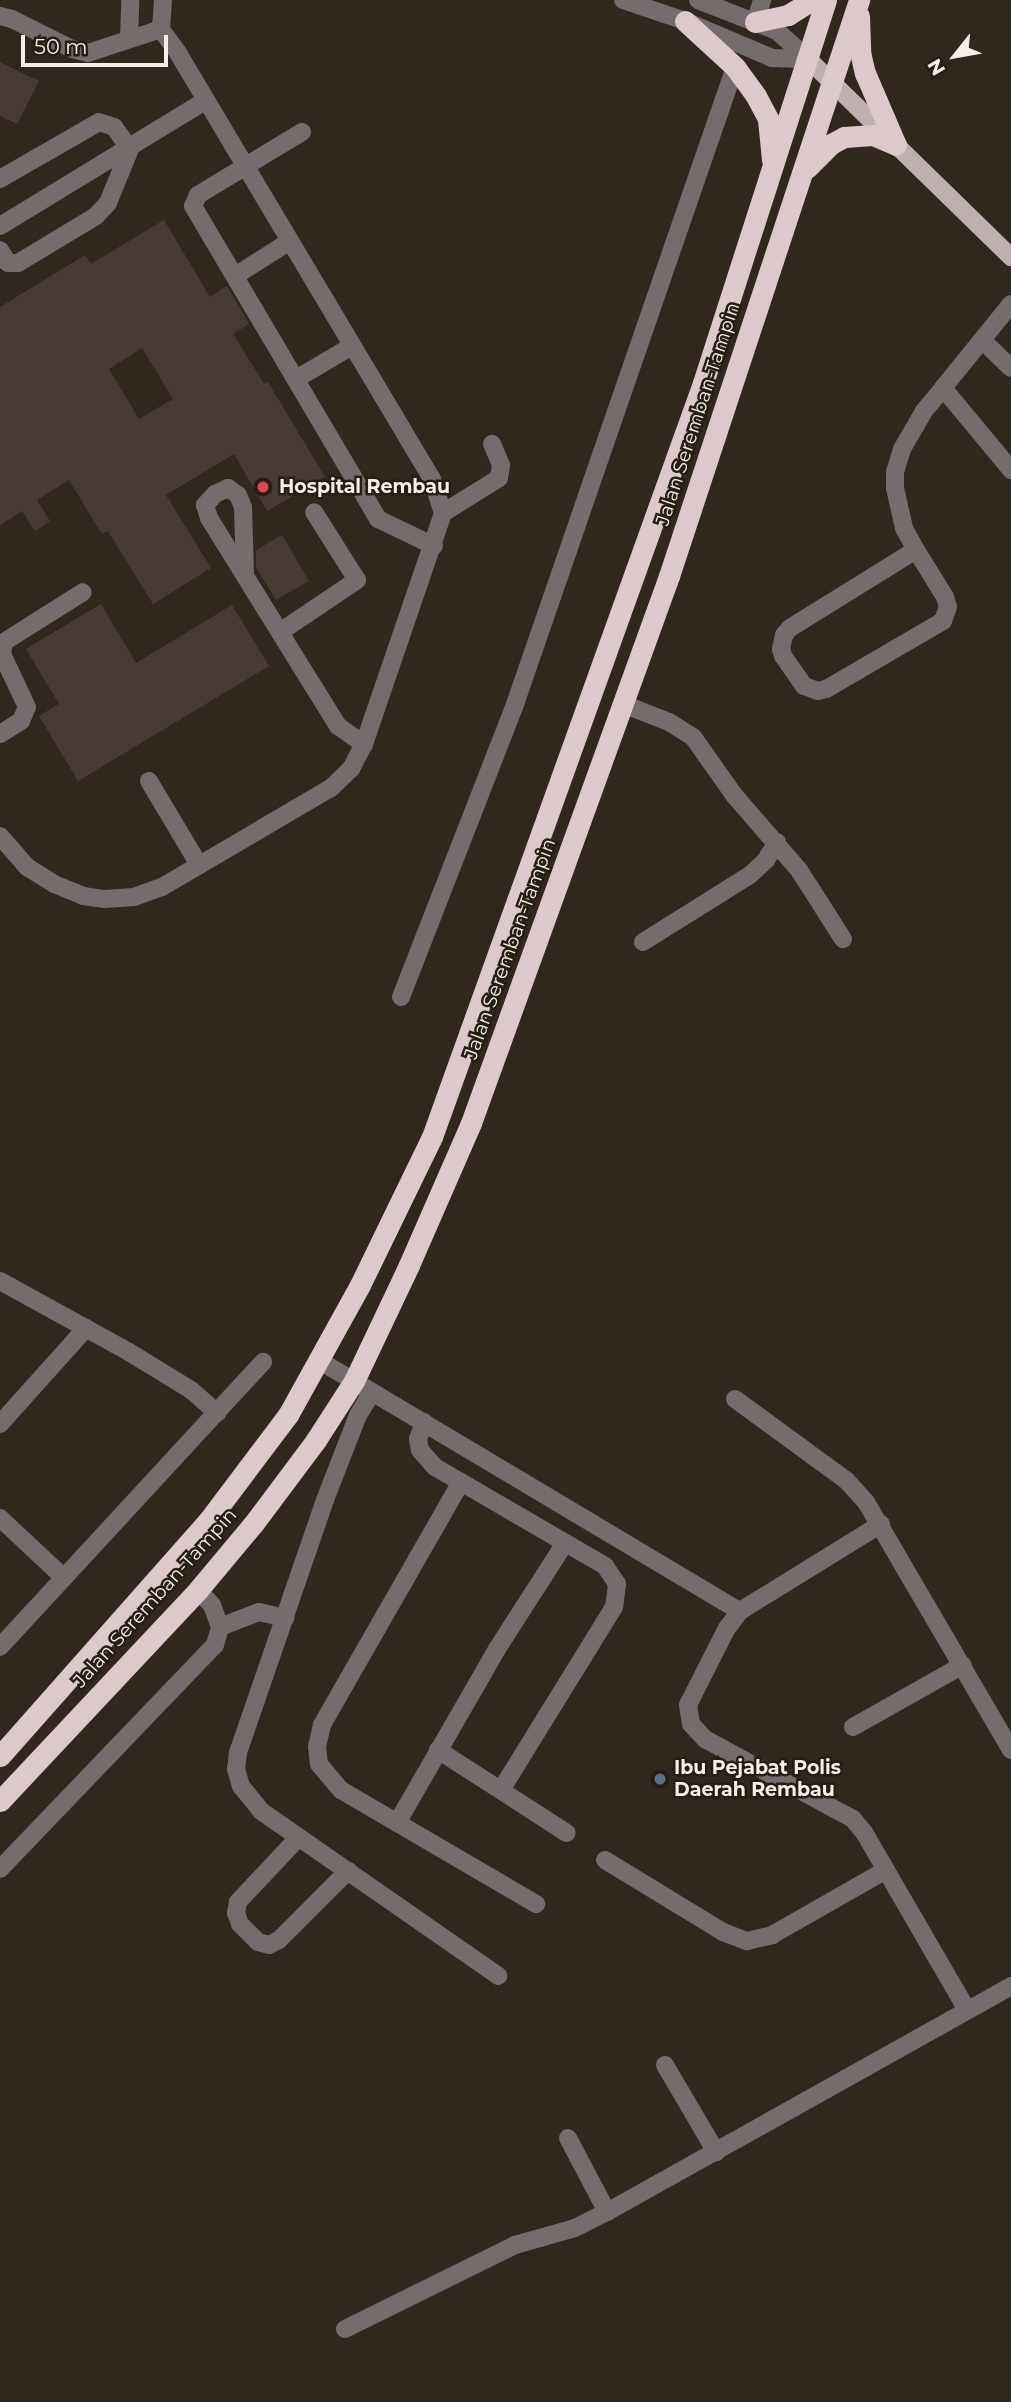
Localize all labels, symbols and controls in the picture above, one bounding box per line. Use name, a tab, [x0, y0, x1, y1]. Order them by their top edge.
scale bar	[24, 21, 172, 65]
north arrow	[920, 21, 990, 91]
text: 50 m	[34, 34, 88, 59]
text: N	[923, 55, 950, 80]
street label: Jalan Seremban-Tampin	[651, 300, 745, 528]
place label: Hospital Rembau	[279, 476, 450, 498]
marker: Hospital Rembau	[253, 477, 273, 497]
street label: Jalan Seremban-Tampin	[459, 836, 561, 1062]
street label: Jalan Seremban-Tampin	[69, 1504, 241, 1692]
place label: Ibu Pejabat Polis Daerah Rembau	[674, 1757, 841, 1801]
marker: Ibu Pejabat Polis Daerah Rembau	[652, 1771, 668, 1787]

